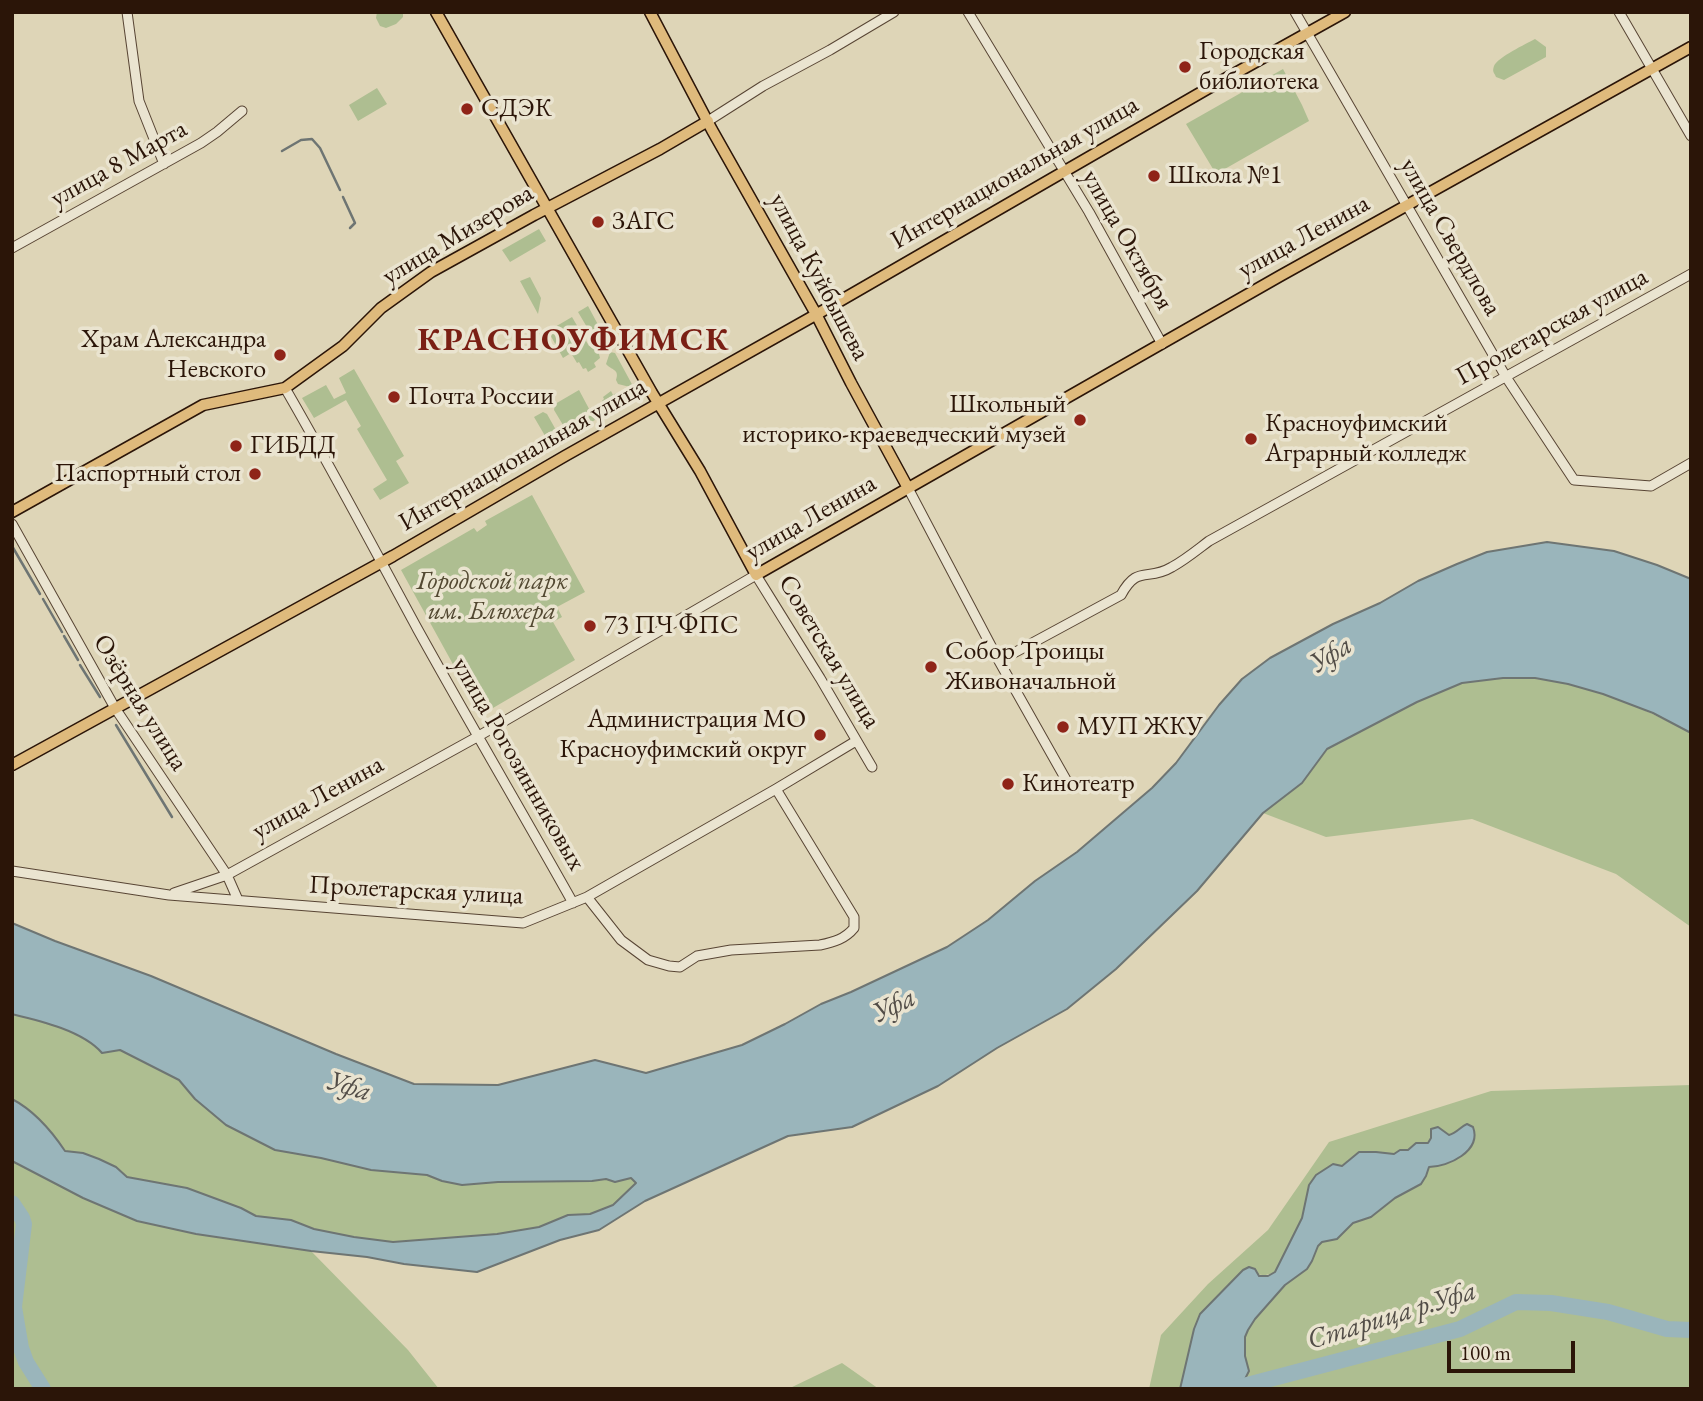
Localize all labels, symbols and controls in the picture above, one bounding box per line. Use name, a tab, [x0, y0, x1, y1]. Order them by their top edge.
place label: Городская библиотека	[1199, 36, 1319, 98]
marker: Городская библиотека	[1177, 59, 1193, 75]
street label: Интернациональная улица	[886, 89, 1144, 257]
place label: СДЭК	[481, 93, 552, 125]
marker: СДЭК	[459, 101, 475, 117]
street label: улица 8 Марта	[45, 114, 193, 214]
street label: улица Свердлова	[1392, 153, 1508, 321]
place label: Школа №1	[1168, 160, 1282, 192]
street label: улица Октября	[1074, 164, 1180, 316]
marker: Школа №1	[1146, 168, 1162, 184]
street label: улица Мизерова	[377, 178, 539, 292]
street label: улица Куйбышева	[762, 188, 876, 366]
street label: улица Ленина	[1233, 188, 1375, 286]
place label: ЗАГС	[612, 206, 675, 238]
marker: ЗАГС	[590, 214, 606, 230]
street label: Пролетарская улица	[1451, 261, 1653, 393]
district label: КРАСНОУФИМСК	[419, 321, 729, 361]
place label: Храм Александра Невского	[81, 324, 266, 386]
marker: Храм Александра Невского	[272, 347, 288, 363]
street label: Интернациональная улица	[394, 371, 652, 539]
place label: Почта России	[408, 381, 554, 413]
marker: Почта России	[386, 389, 402, 405]
place label: Школьный историко-краеведческий музей	[742, 389, 1066, 450]
place label: Красноуфимский Аграрный колледж	[1265, 408, 1467, 470]
marker: Школьный историко-краеведческий музей	[1072, 412, 1088, 428]
place label: ГИБДД	[250, 430, 336, 462]
marker: Красноуфимский Аграрный колледж	[1243, 431, 1259, 447]
marker: ГИБДД	[228, 438, 244, 454]
place label: Паспортный стол	[54, 458, 241, 490]
marker: Паспортный стол	[247, 466, 263, 482]
street label: улица Ленина	[740, 468, 882, 568]
park label: Городской парк им. Блюхера	[416, 566, 568, 628]
street label: Советская улица	[771, 570, 887, 734]
place label: 73 ПЧ ФПС	[604, 610, 738, 642]
marker: 73 ПЧ ФПС	[582, 618, 598, 634]
street label: Озёрная улица	[86, 629, 194, 777]
water label: Уфа	[1303, 629, 1359, 681]
place label: Собор Троицы Живоначальной	[945, 636, 1116, 698]
street label: улица Рогозинниковых	[444, 652, 592, 876]
marker: Собор Троицы Живоначальной	[923, 659, 939, 675]
place label: Администрация МО Красноуфимский округ	[560, 704, 806, 766]
place label: МУП ЖКУ	[1077, 711, 1203, 743]
marker: МУП ЖКУ	[1055, 719, 1071, 735]
marker: Администрация МО Красноуфимский округ	[812, 727, 828, 743]
street label: улица Ленина	[247, 749, 389, 847]
place label: Кинотеатр	[1022, 768, 1135, 800]
marker: Кинотеатр	[1000, 776, 1016, 792]
street label: Пролетарская улица	[308, 870, 524, 912]
water label: Уфа	[867, 981, 921, 1031]
water label: Уфа	[323, 1064, 375, 1110]
water label: Старица р.Уфа	[1303, 1274, 1481, 1358]
scale bar	[1451, 1328, 1579, 1372]
text: 100 m	[1460, 1339, 1511, 1366]

